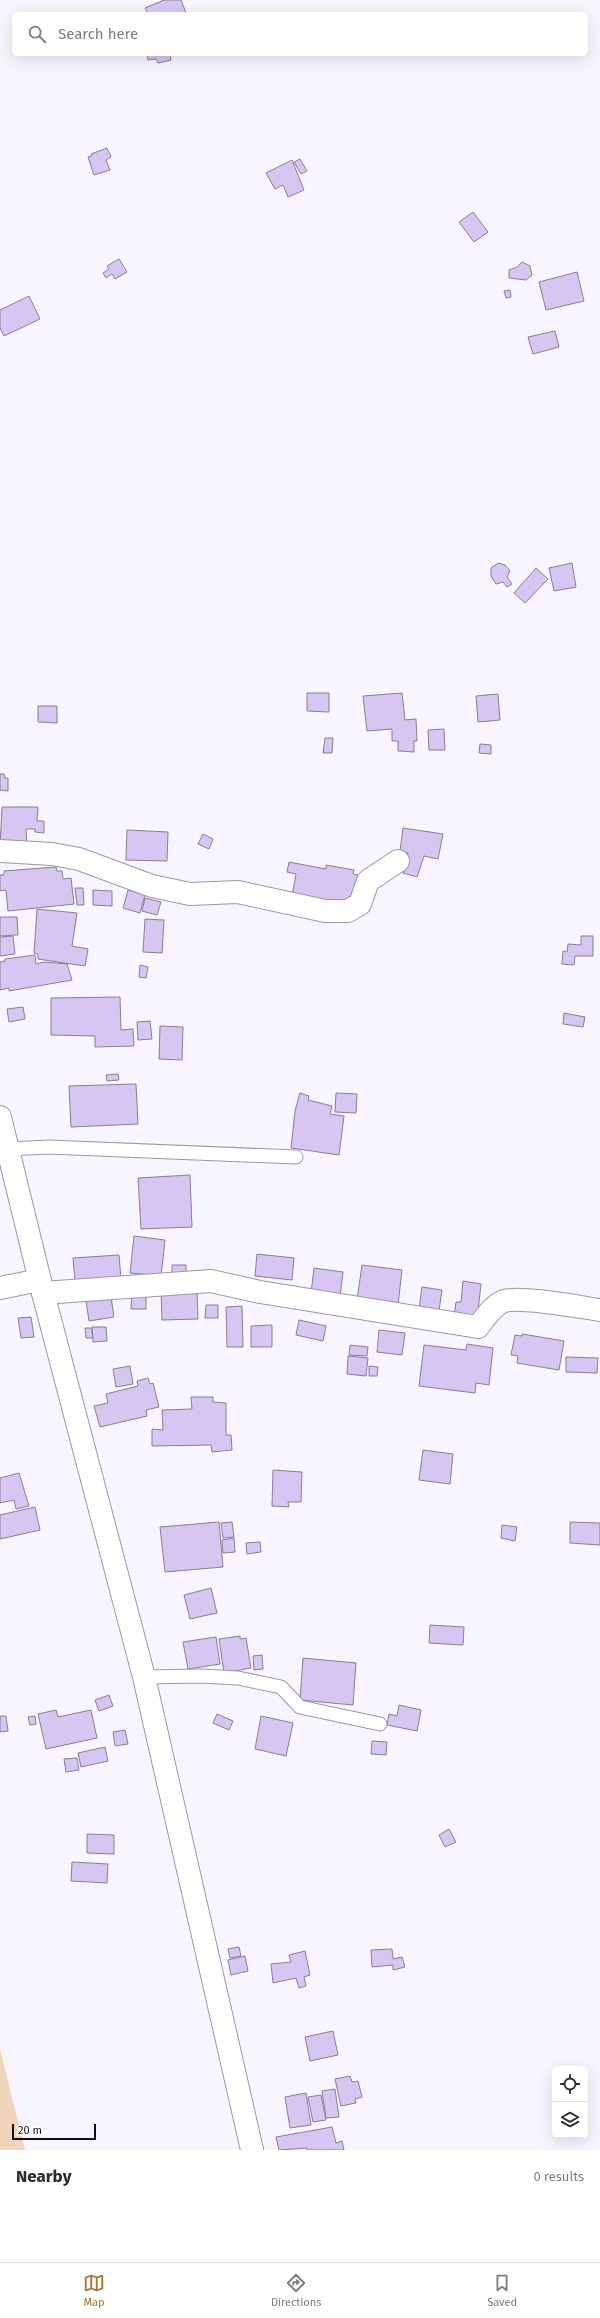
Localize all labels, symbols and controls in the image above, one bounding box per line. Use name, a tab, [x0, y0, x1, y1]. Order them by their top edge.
search box	[12, 12, 588, 56]
icon: search	[26, 23, 48, 45]
text: Search here	[58, 25, 138, 43]
map controls	[552, 2066, 588, 2138]
button: locate	[552, 2066, 588, 2102]
button: layers	[552, 2102, 588, 2138]
scale bar	[12, 2122, 96, 2141]
text: 20 m	[18, 2124, 42, 2137]
text: Nearby	[16, 2166, 71, 2187]
text: 0 results	[533, 2169, 584, 2184]
tab: Map	[83, 2272, 105, 2309]
tab: Directions	[271, 2272, 321, 2309]
tab: Saved	[487, 2272, 517, 2309]

